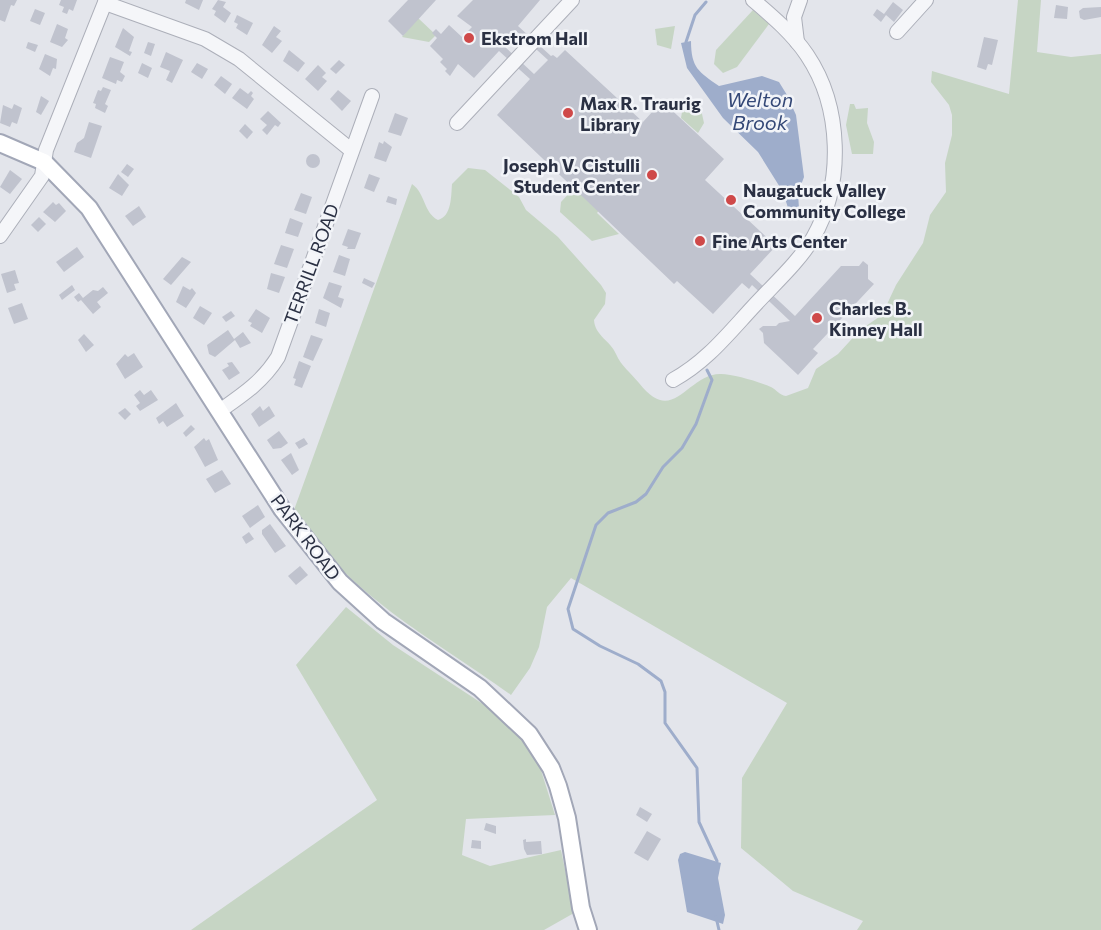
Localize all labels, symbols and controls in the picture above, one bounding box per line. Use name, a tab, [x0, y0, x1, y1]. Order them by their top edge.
place label: Ekstrom Hall	[481, 27, 588, 49]
marker: Ekstrom Hall	[462, 31, 476, 45]
water label: Welton Brook	[727, 87, 793, 134]
place label: Max R. Traurig Library	[580, 92, 701, 135]
marker: Max R. Traurig Library	[561, 106, 575, 120]
place label: Joseph V. Cistulli Student Center	[503, 154, 641, 197]
marker: Joseph V. Cistulli Student Center	[645, 168, 659, 182]
place label: Naugatuck Valley Community College	[743, 179, 906, 222]
marker: Naugatuck Valley Community College	[724, 193, 738, 207]
street label: TERRILL ROAD	[279, 201, 343, 327]
place label: Fine Arts Center	[712, 230, 848, 252]
marker: Fine Arts Center	[693, 234, 707, 248]
place label: Charles B. Kinney Hall	[829, 297, 923, 340]
marker: Charles B. Kinney Hall	[810, 311, 824, 325]
street label: PARK ROAD	[267, 490, 345, 584]

